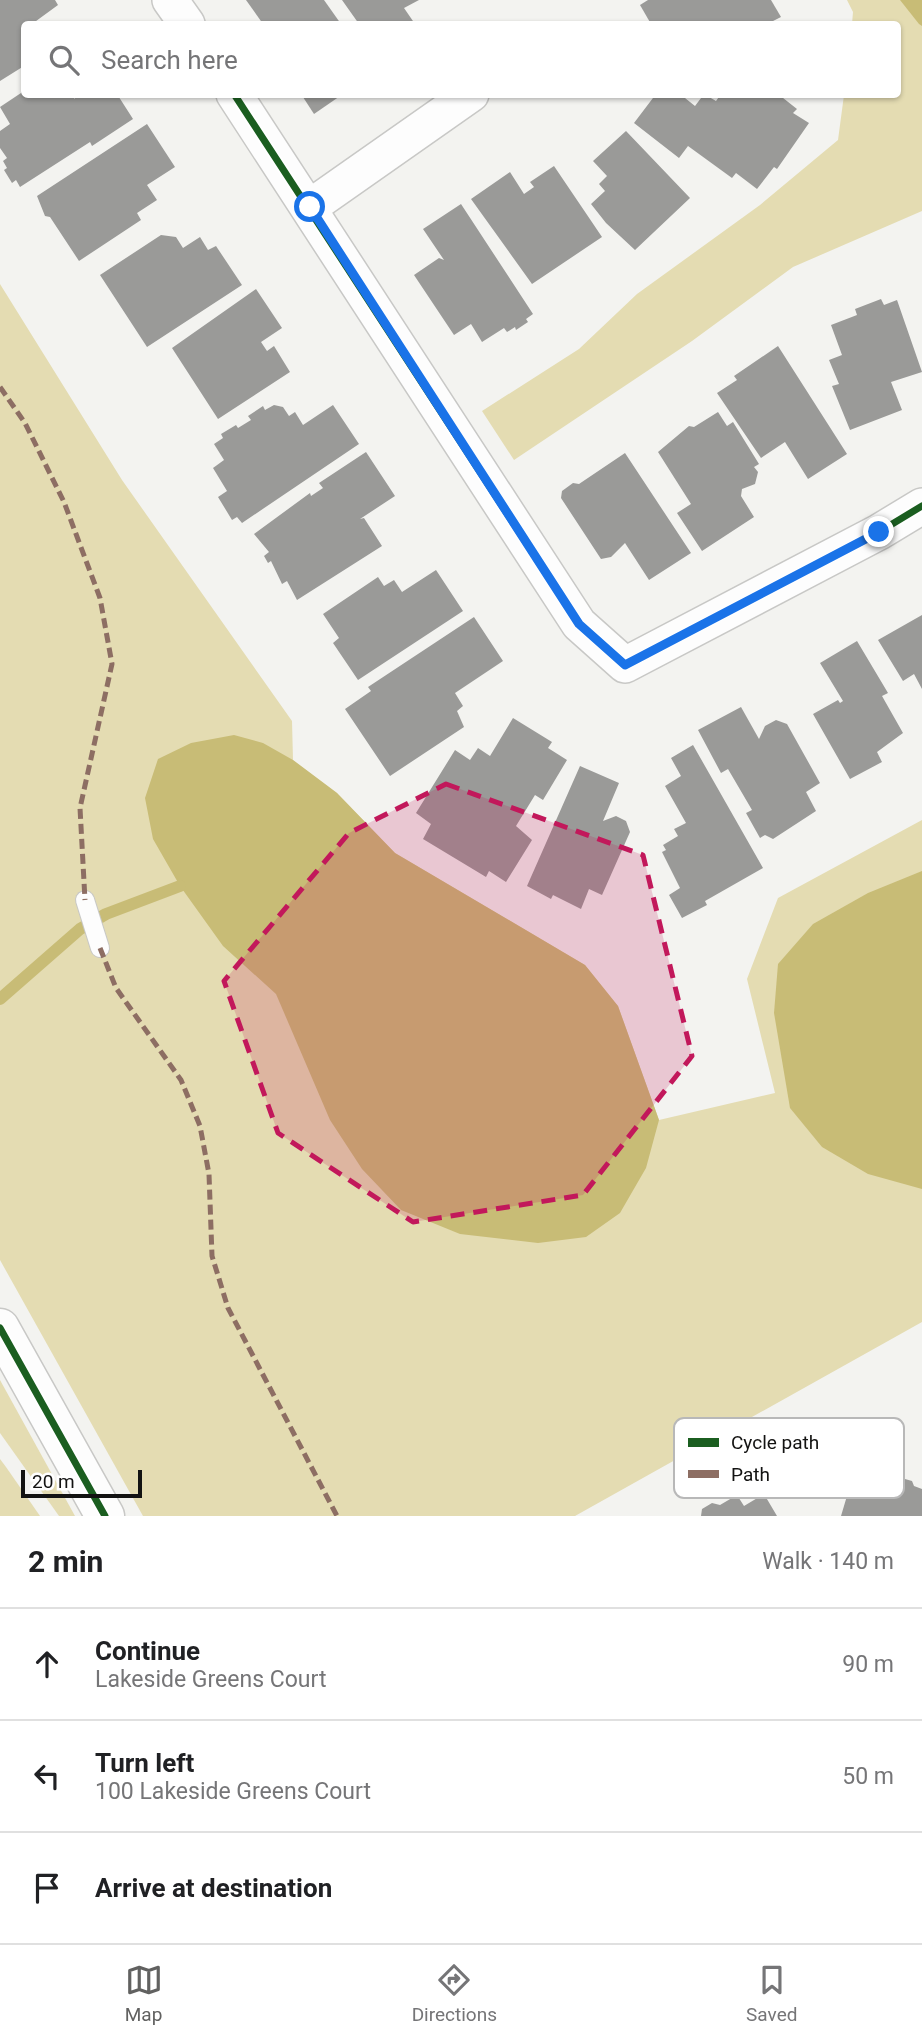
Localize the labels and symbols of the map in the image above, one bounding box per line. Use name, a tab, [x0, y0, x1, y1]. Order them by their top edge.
route start	[294, 191, 325, 222]
route end	[863, 516, 894, 547]
legend	[674, 1418, 904, 1498]
text: Cycle path	[731, 1431, 819, 1454]
text: Path	[731, 1463, 770, 1486]
scale bar	[21, 1467, 142, 1499]

